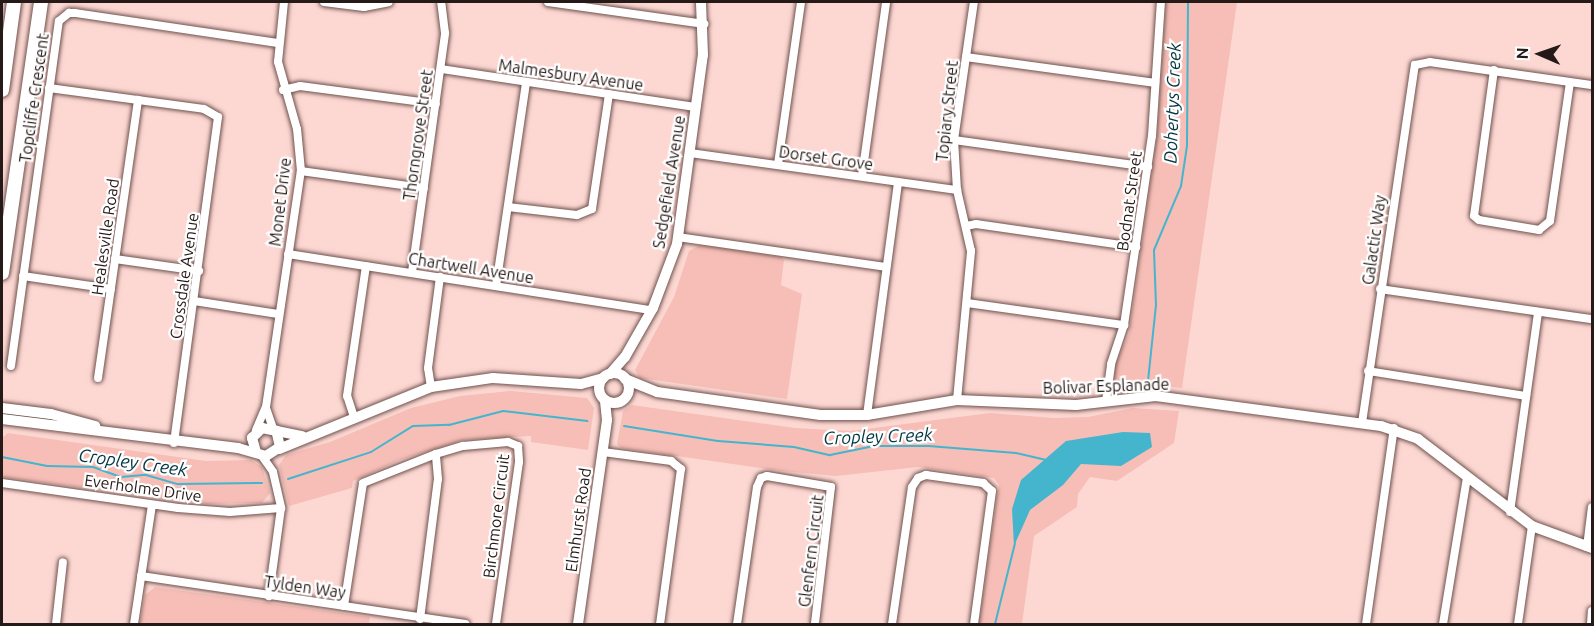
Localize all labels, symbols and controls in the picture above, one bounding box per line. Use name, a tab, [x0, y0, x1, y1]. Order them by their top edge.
north arrow	[1510, 24, 1570, 84]
street label: Topcliffe Crescent	[15, 32, 53, 164]
water label: Dohertys Creek	[1159, 42, 1185, 164]
text: N	[1513, 47, 1531, 60]
street label: Malmesbury Avenue	[497, 55, 645, 95]
street label: Topiary Street	[932, 60, 962, 162]
street label: Thorngrove Street	[399, 68, 437, 202]
street label: Sedgefield Avenue	[649, 114, 689, 250]
street label: Dorset Grove	[778, 142, 874, 174]
street label: Bodnat Street	[1112, 150, 1146, 252]
street label: Monet Drive	[265, 157, 295, 247]
street label: Healesville Road	[87, 177, 123, 297]
street label: Galactic Way	[1358, 194, 1390, 286]
street label: Crossdale Avenue	[166, 212, 202, 340]
street label: Chartwell Avenue	[407, 249, 535, 287]
street label: Bolivar Esplanade	[1042, 374, 1170, 398]
water label: Cropley Creek	[823, 423, 933, 449]
water label: Cropley Creek	[77, 444, 189, 480]
street label: Birchmore Circuit	[479, 453, 513, 579]
street label: Elmhurst Road	[561, 467, 595, 573]
street label: Everholme Drive	[83, 470, 203, 506]
street label: Glenfern Circuit	[795, 494, 827, 608]
street label: Tylden Way	[263, 572, 347, 602]

